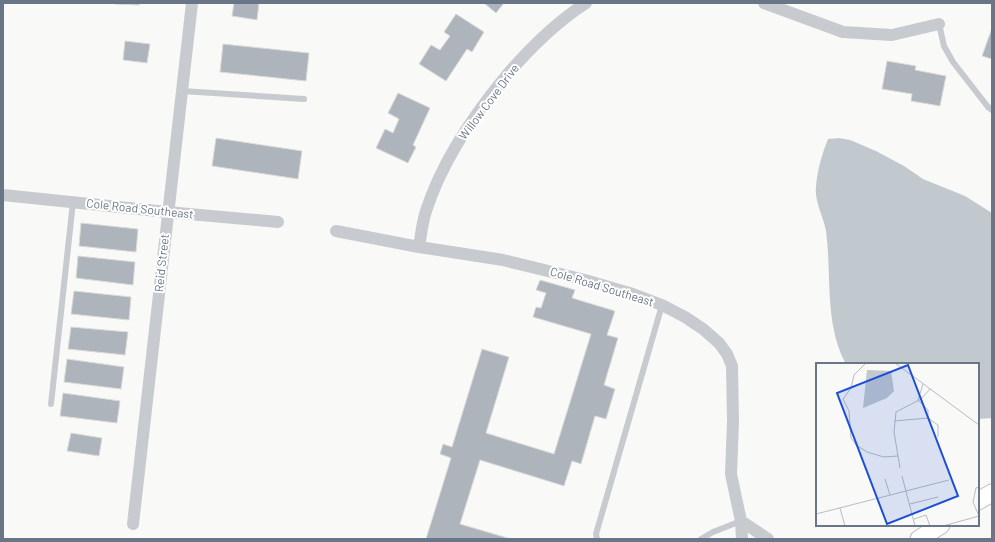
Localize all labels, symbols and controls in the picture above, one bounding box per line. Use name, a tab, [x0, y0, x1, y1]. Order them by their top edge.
street label: Willow Cove Drive	[455, 61, 521, 142]
street label: Cole Road Southeast	[86, 195, 194, 221]
street label: Reid Street	[151, 233, 171, 293]
street label: Cole Road Southeast	[549, 264, 656, 308]
inset map	[816, 363, 979, 526]

